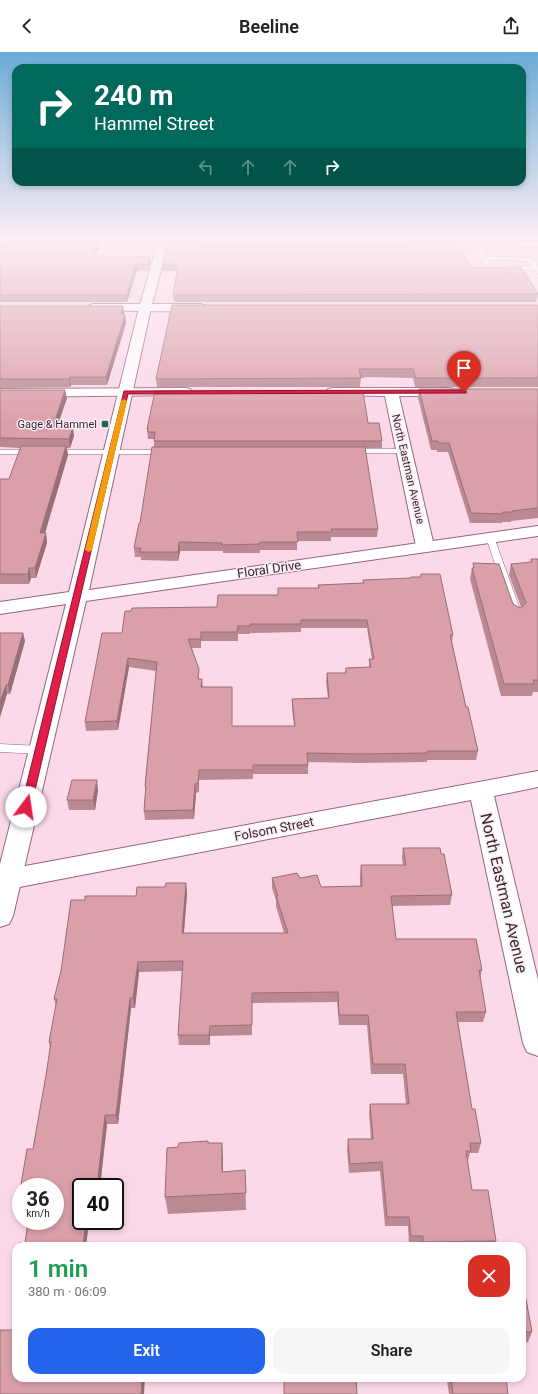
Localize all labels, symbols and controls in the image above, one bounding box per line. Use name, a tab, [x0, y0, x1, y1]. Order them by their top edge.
icon: back	[16, 15, 38, 37]
icon: share	[500, 15, 522, 37]
text: Beeline	[239, 16, 299, 37]
text: 240 m	[94, 79, 173, 112]
icon: right	[28, 80, 80, 132]
text: Hammel Street	[94, 113, 214, 134]
icon: left	[195, 156, 217, 178]
icon: ahead	[237, 156, 259, 178]
icon: ahead	[279, 156, 301, 178]
icon: right	[321, 156, 343, 178]
pin	[447, 351, 481, 392]
icon: arrive	[453, 357, 475, 379]
street label: North Eastman Avenue	[389, 413, 427, 525]
place label: Gage & Hammel	[18, 418, 97, 431]
marker: Gage & Hammel	[100, 419, 110, 429]
street label: Floral Drive	[236, 557, 302, 581]
position arrow	[5, 786, 47, 828]
street label: North Eastman Avenue	[476, 811, 532, 975]
street label: Folsom Street	[233, 814, 315, 844]
speed limit sign: 40	[72, 1178, 124, 1230]
text: 36	[27, 1187, 49, 1211]
text: km/h	[26, 1208, 50, 1219]
text: 1 min	[28, 1255, 88, 1283]
button: close	[468, 1255, 510, 1297]
text: 380 m · 06:09	[28, 1284, 107, 1299]
button: Exit	[28, 1328, 265, 1374]
button: Share	[273, 1328, 510, 1374]

